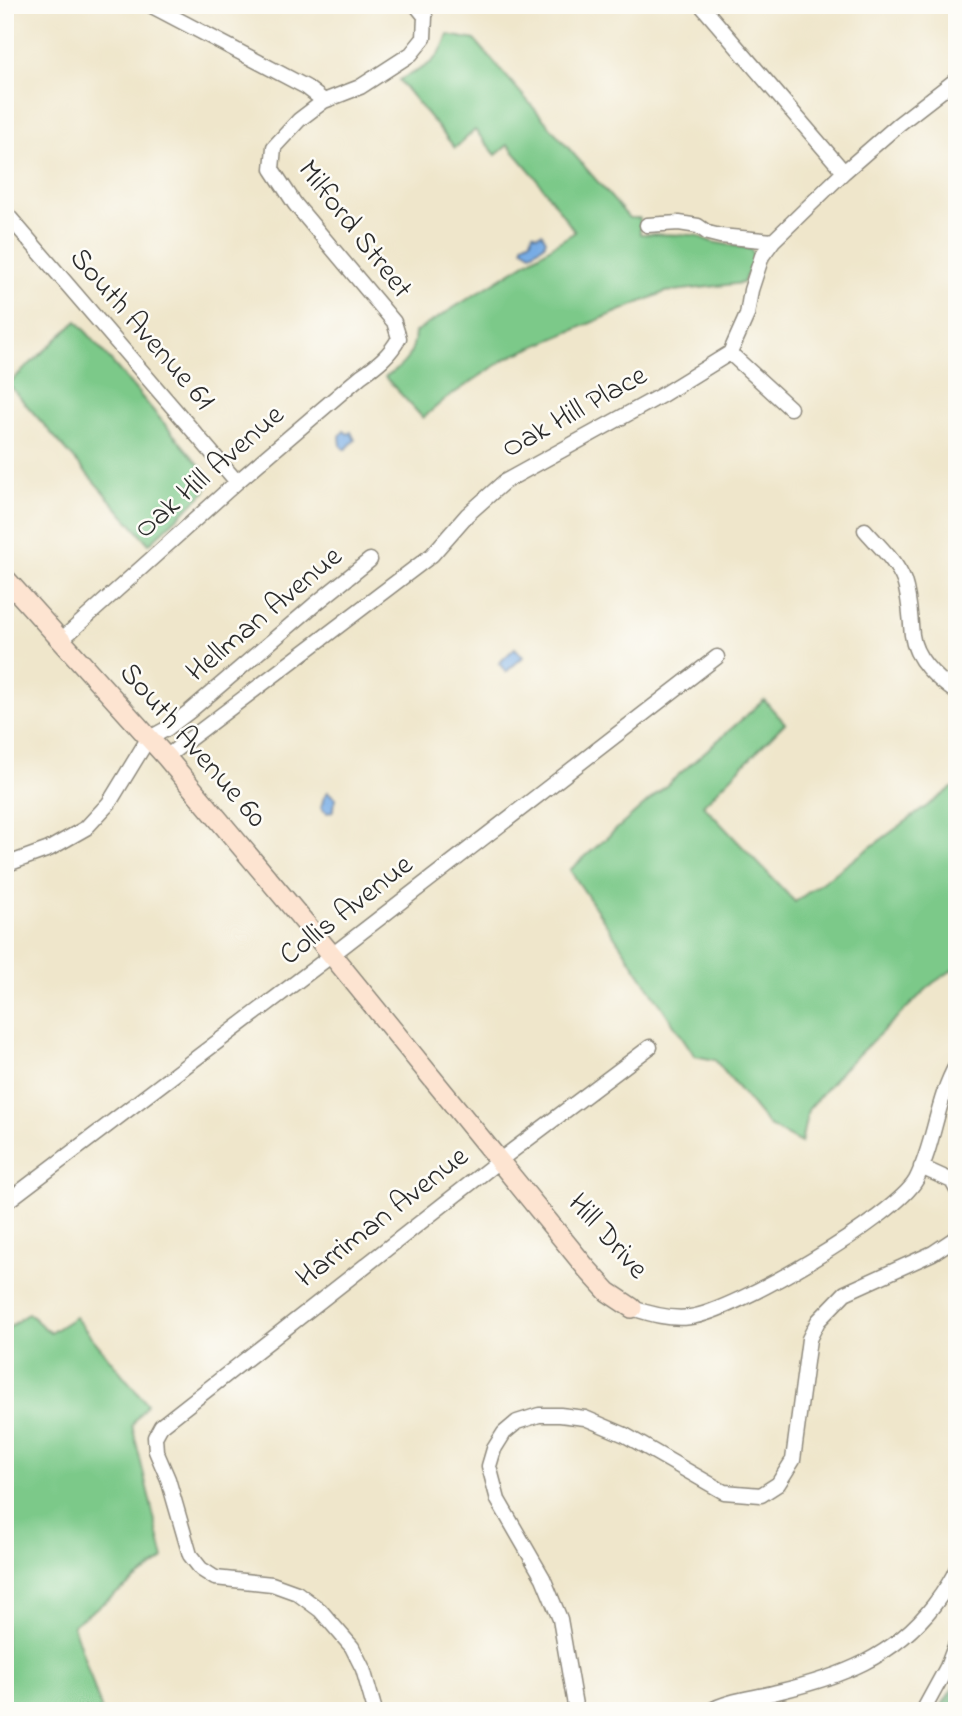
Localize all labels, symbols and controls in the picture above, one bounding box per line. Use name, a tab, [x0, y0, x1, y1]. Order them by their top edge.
street label: Milford Street	[286, 151, 422, 309]
street label: South Avenue 61	[58, 239, 224, 421]
street label: Oak Hill Place	[494, 355, 656, 471]
street label: Oak Hill Avenue	[125, 395, 295, 551]
street label: Hellman Avenue	[177, 536, 353, 694]
street label: South Avenue 60	[107, 653, 277, 839]
street label: Collis Avenue	[271, 844, 424, 977]
street label: Harriman Avenue	[287, 1136, 479, 1300]
street label: Hill Drive	[556, 1184, 658, 1290]

